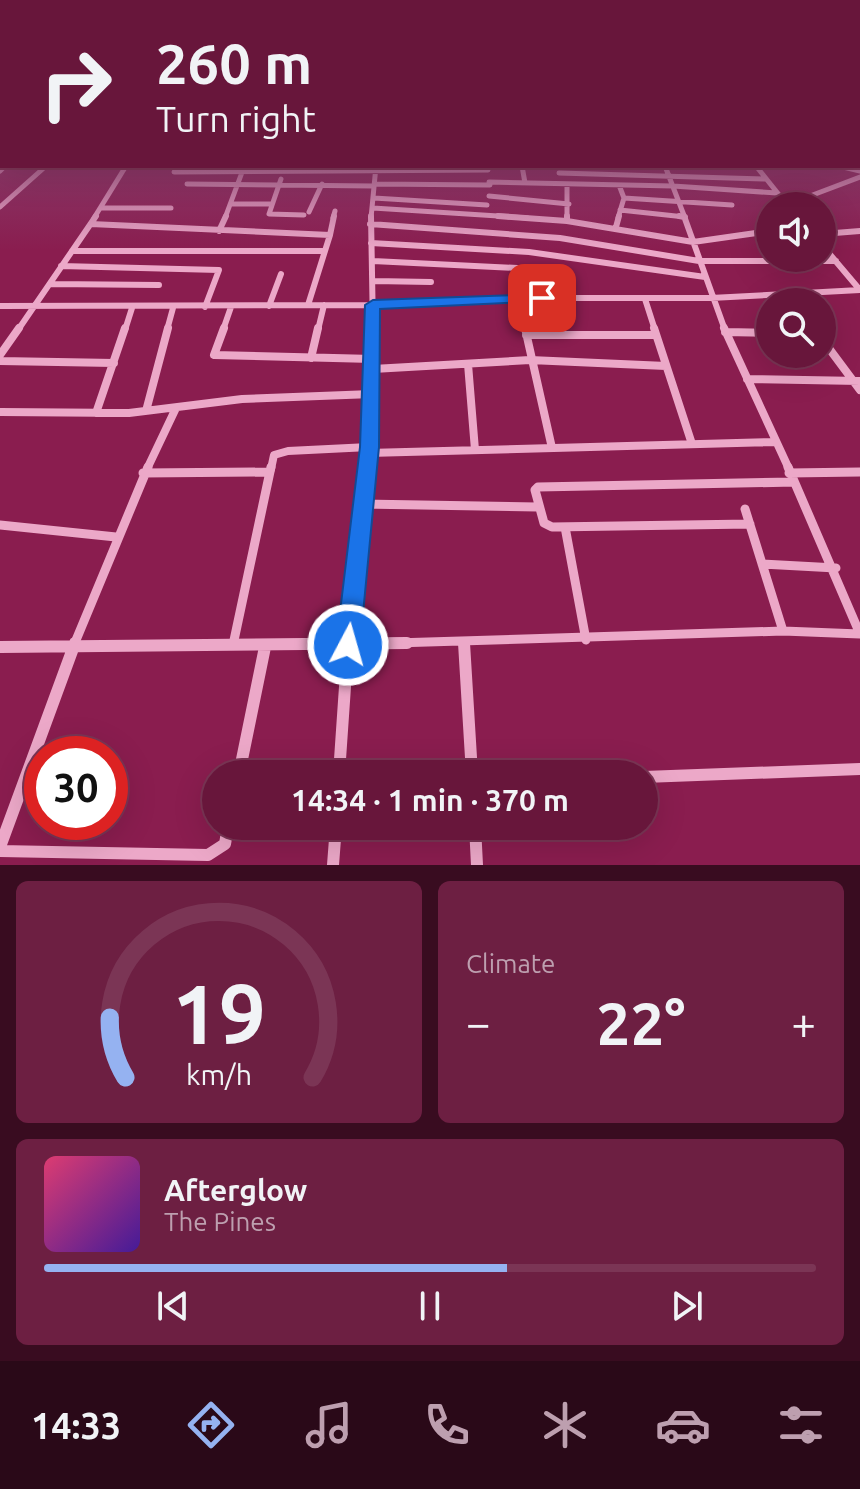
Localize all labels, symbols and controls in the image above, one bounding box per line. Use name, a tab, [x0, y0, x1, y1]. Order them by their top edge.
icon: right	[24, 32, 128, 136]
text: 260 m	[156, 32, 312, 95]
text: Turn right	[156, 98, 316, 139]
map controls	[756, 192, 836, 368]
button: sound	[756, 192, 836, 272]
pin	[508, 264, 576, 332]
icon: arrive	[520, 276, 564, 320]
button: search	[756, 288, 836, 368]
position arrow	[306, 603, 390, 687]
speed limit sign: 30	[24, 736, 128, 840]
text: 14:34 · 1 min · 370 m	[291, 783, 569, 817]
text: Climate	[466, 949, 555, 978]
text: 19	[172, 966, 266, 1060]
text: 22°	[597, 989, 685, 1056]
text: −	[466, 998, 491, 1047]
text: +	[791, 998, 816, 1047]
text: km/h	[186, 1058, 252, 1090]
text: Afterglow	[164, 1173, 307, 1207]
text: The Pines	[164, 1207, 276, 1236]
icon: previous	[151, 1284, 195, 1328]
icon: pause	[408, 1284, 452, 1328]
icon: next	[665, 1284, 709, 1328]
icon: directions	[183, 1397, 239, 1453]
icon: music	[301, 1397, 357, 1453]
icon: phone	[419, 1397, 475, 1453]
icon: climate	[537, 1397, 593, 1453]
icon: car	[655, 1397, 711, 1453]
icon: filters	[773, 1397, 829, 1453]
text: 14:33	[31, 1405, 121, 1446]

